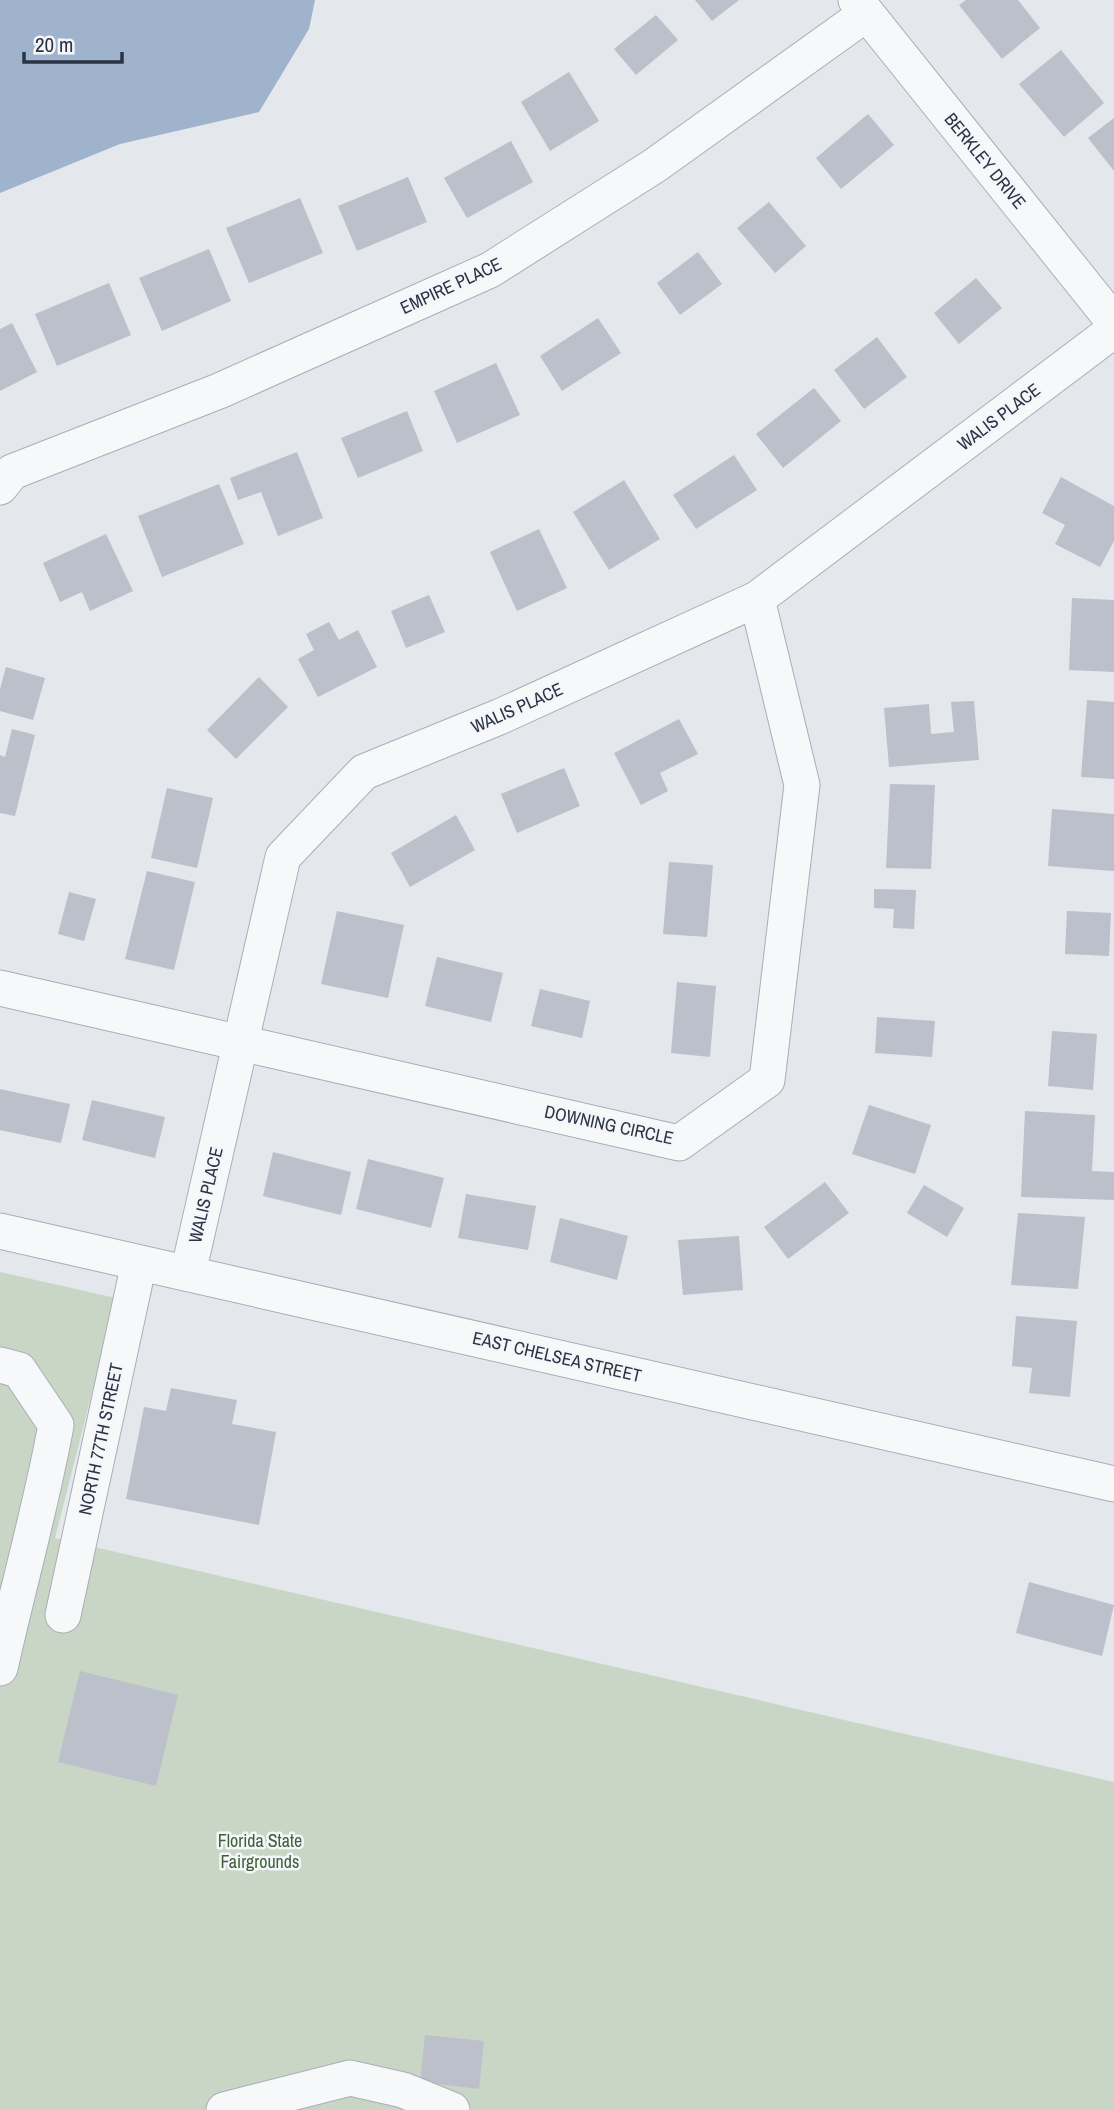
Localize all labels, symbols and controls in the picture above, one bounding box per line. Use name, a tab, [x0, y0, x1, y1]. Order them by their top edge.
scale bar	[24, 21, 122, 65]
text: 20 m	[35, 30, 73, 59]
street label: BERKLEY DRIVE	[939, 107, 1032, 214]
street label: EMPIRE PLACE	[396, 251, 506, 320]
street label: WALIS PLACE	[952, 377, 1045, 456]
street label: WALIS PLACE	[467, 676, 567, 739]
street label: DOWNING CIRCLE	[542, 1099, 676, 1150]
street label: WALIS PLACE	[182, 1144, 229, 1245]
street label: EAST CHELSEA STREET	[470, 1325, 644, 1388]
street label: NORTH 77TH STREET	[72, 1361, 129, 1517]
park label: Florida State Fairgrounds	[218, 1828, 302, 1874]

